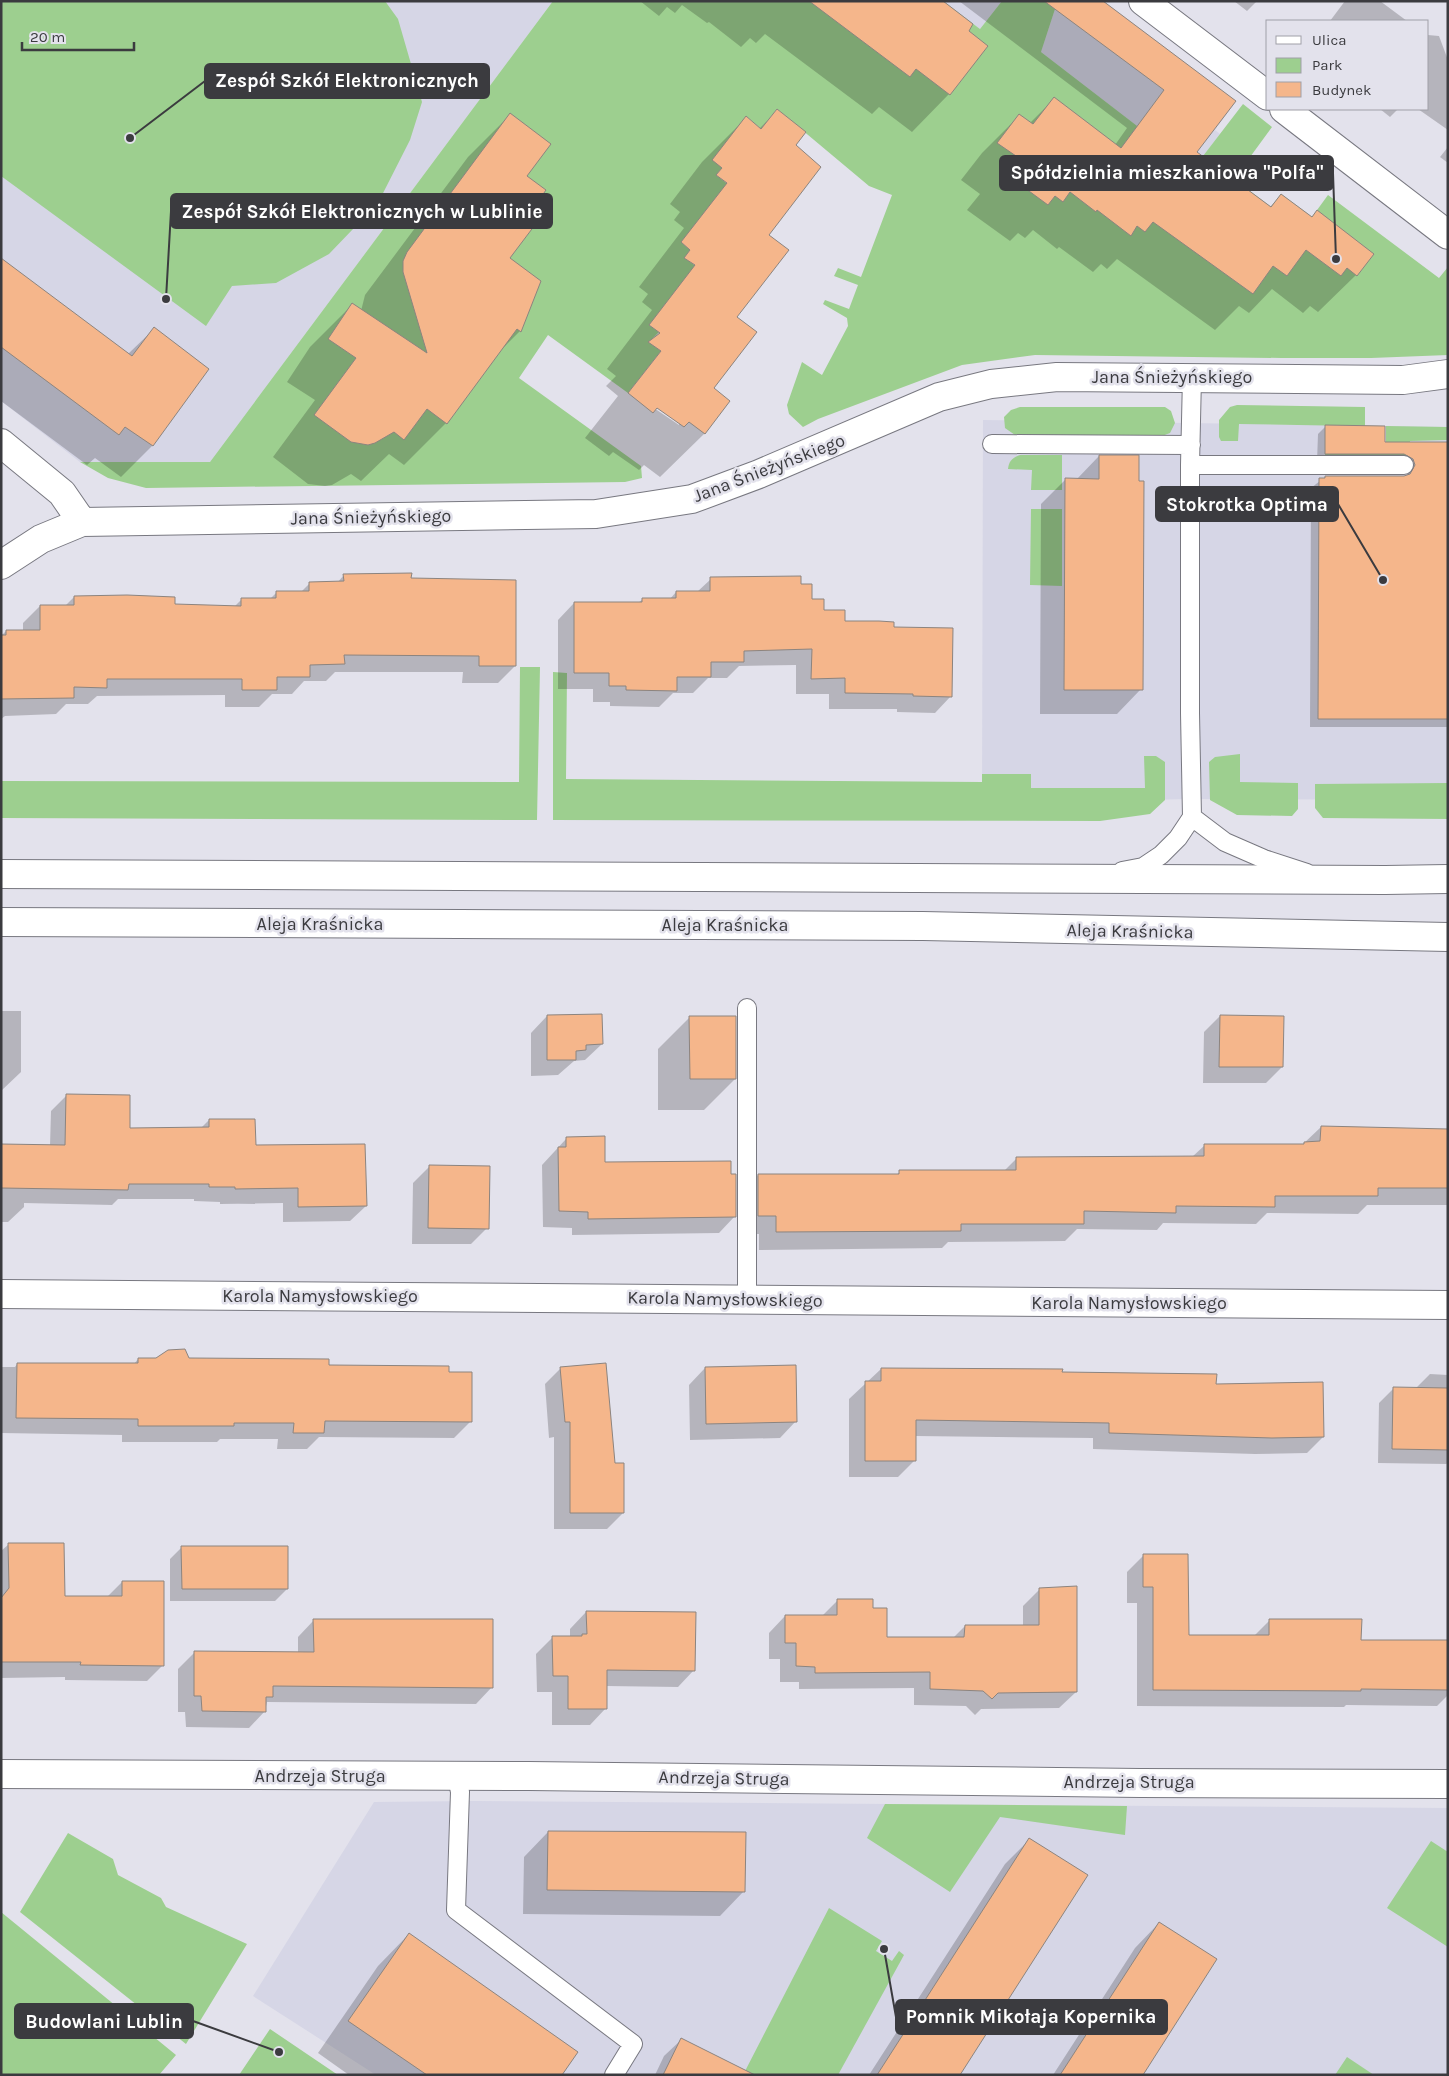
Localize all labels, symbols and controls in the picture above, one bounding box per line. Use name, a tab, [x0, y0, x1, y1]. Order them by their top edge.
scale bar	[22, 20, 135, 52]
legend	[1266, 20, 1429, 110]
text: 20 m	[30, 28, 65, 46]
text: Ulica	[1312, 31, 1346, 49]
text: Park	[1312, 56, 1342, 74]
callout: Zespół Szkół Elektronicznych	[205, 64, 489, 98]
text: Zespół Szkół Elektronicznych	[215, 70, 479, 92]
text: Budynek	[1312, 81, 1371, 99]
callout: Spółdzielnia mieszkaniowa "Polfa"	[1000, 156, 1333, 190]
text: Spółdzielnia mieszkaniowa "Polfa"	[1011, 162, 1323, 184]
callout: Zespół Szkół Elektronicznych w Lublinie	[171, 194, 552, 228]
text: Zespół Szkół Elektronicznych w Lublinie	[182, 201, 543, 223]
street label: Jana Śnieżyńskiego	[1092, 365, 1252, 388]
street label: Jana Śnieżyńskiego	[690, 428, 848, 507]
callout: Stokrotka Optima	[1156, 487, 1338, 521]
text: Stokrotka Optima	[1166, 494, 1328, 516]
street label: Jana Śnieżyńskiego	[291, 504, 451, 529]
street label: Aleja Kraśnicka	[257, 913, 383, 935]
street label: Aleja Kraśnicka	[662, 914, 788, 936]
street label: Aleja Kraśnicka	[1066, 919, 1194, 943]
street label: Karola Namysłowskiego	[222, 1285, 418, 1307]
street label: Karola Namysłowskiego	[627, 1286, 823, 1312]
street label: Karola Namysłowskiego	[1031, 1292, 1227, 1314]
street label: Andrzeja Struga	[254, 1765, 386, 1787]
street label: Andrzeja Struga	[658, 1766, 790, 1790]
street label: Andrzeja Struga	[1063, 1771, 1195, 1793]
callout: Pomnik Mikołaja Kopernika	[896, 2000, 1167, 2034]
callout: Budowlani Lublin	[15, 2004, 193, 2038]
text: Pomnik Mikołaja Kopernika	[906, 2006, 1156, 2028]
text: Budowlani Lublin	[25, 2011, 183, 2033]

